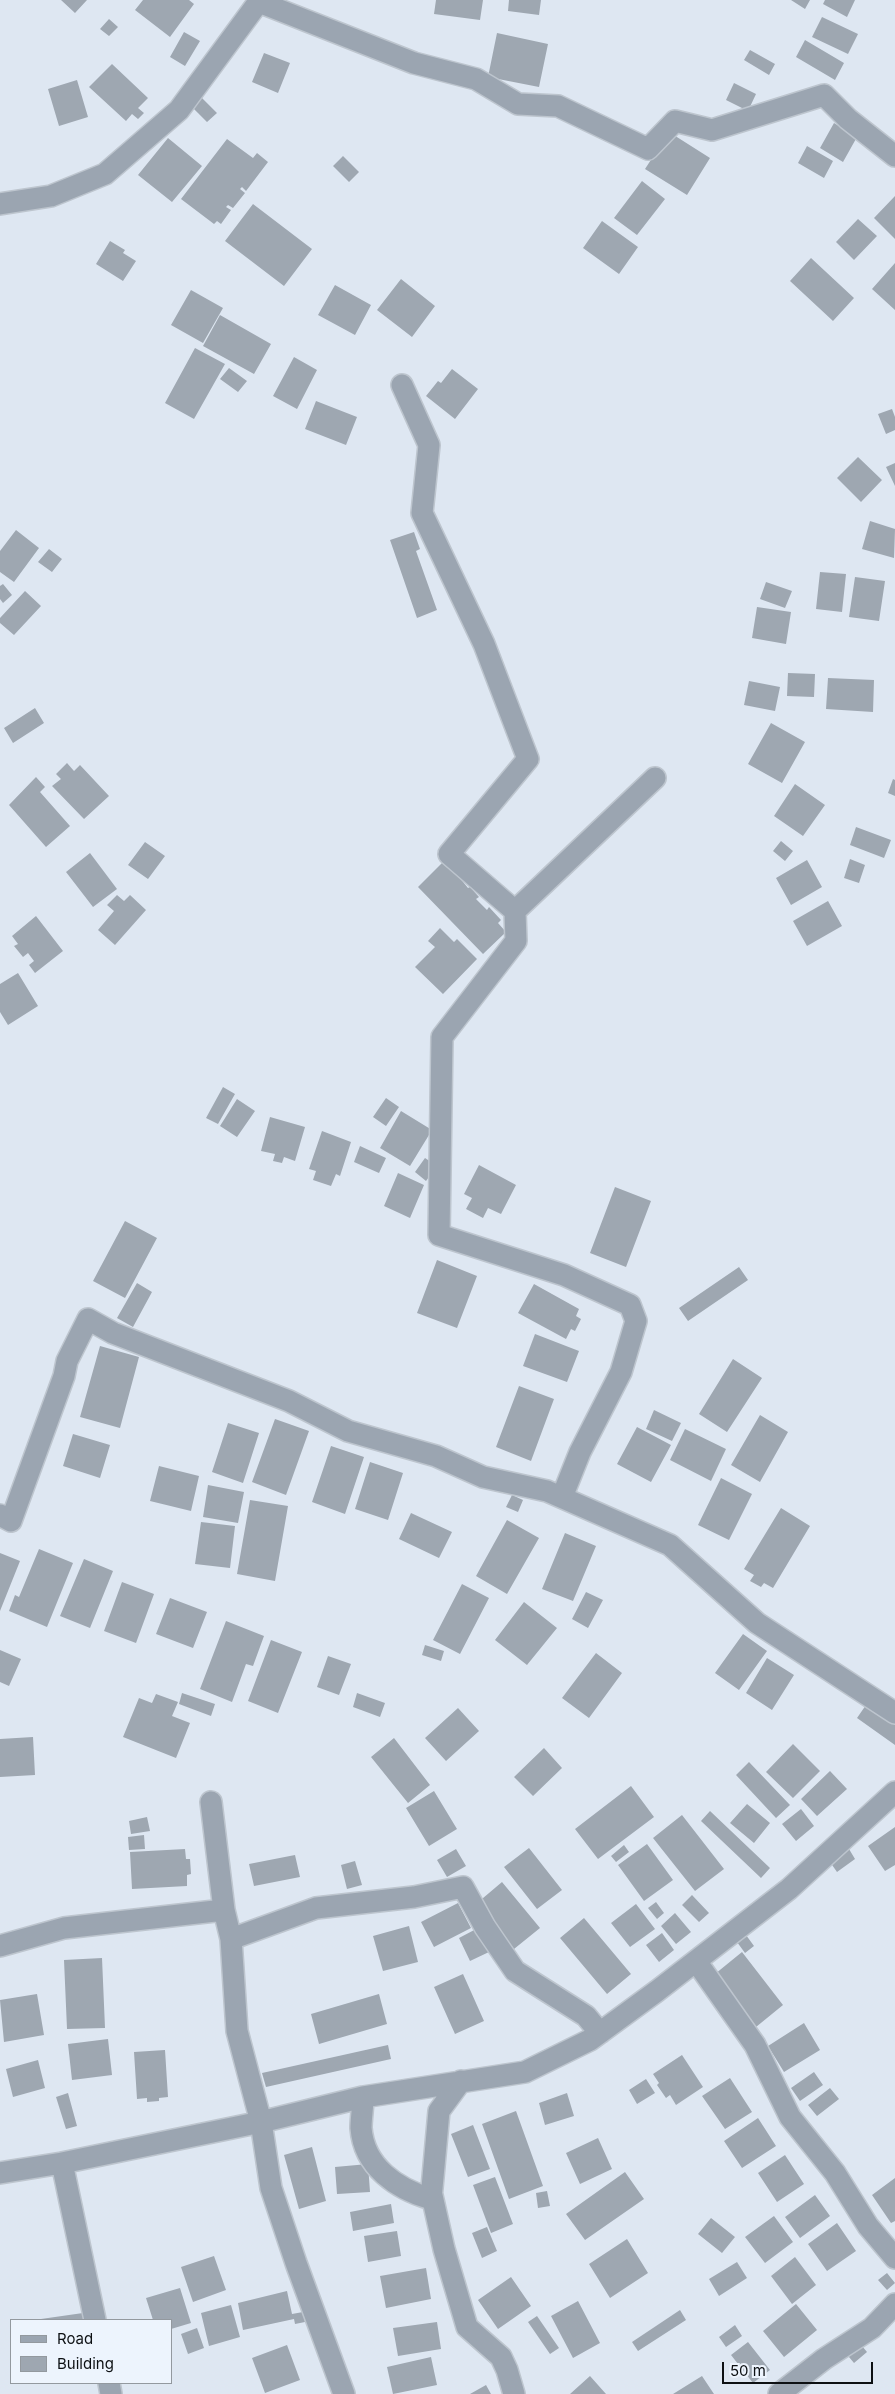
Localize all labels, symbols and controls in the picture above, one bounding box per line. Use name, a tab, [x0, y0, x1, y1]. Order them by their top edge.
legend	[10, 2319, 172, 2384]
text: Road	[57, 2329, 93, 2348]
scale bar	[725, 2352, 876, 2384]
text: Building	[57, 2354, 114, 2373]
text: 50 m	[730, 2361, 766, 2380]

